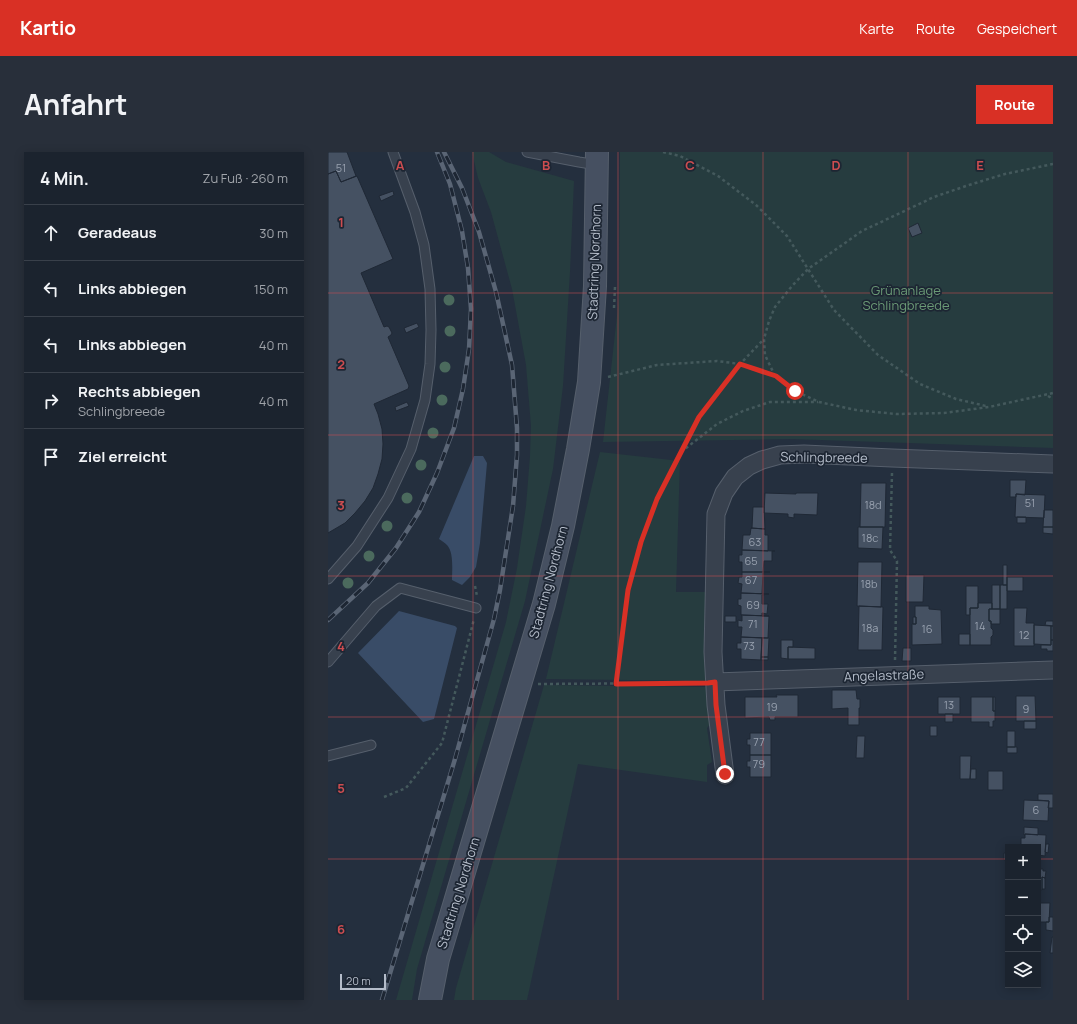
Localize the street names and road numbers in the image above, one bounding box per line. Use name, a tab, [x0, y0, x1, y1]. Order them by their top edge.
street label: Stadtring Nordhorn	[583, 204, 605, 320]
street label: Schlingbreede	[780, 447, 868, 467]
street label: Stadtring Nordhorn	[524, 524, 572, 640]
street label: Angelastraße	[843, 665, 925, 685]
street label: Stadtring Nordhorn	[432, 835, 484, 951]

